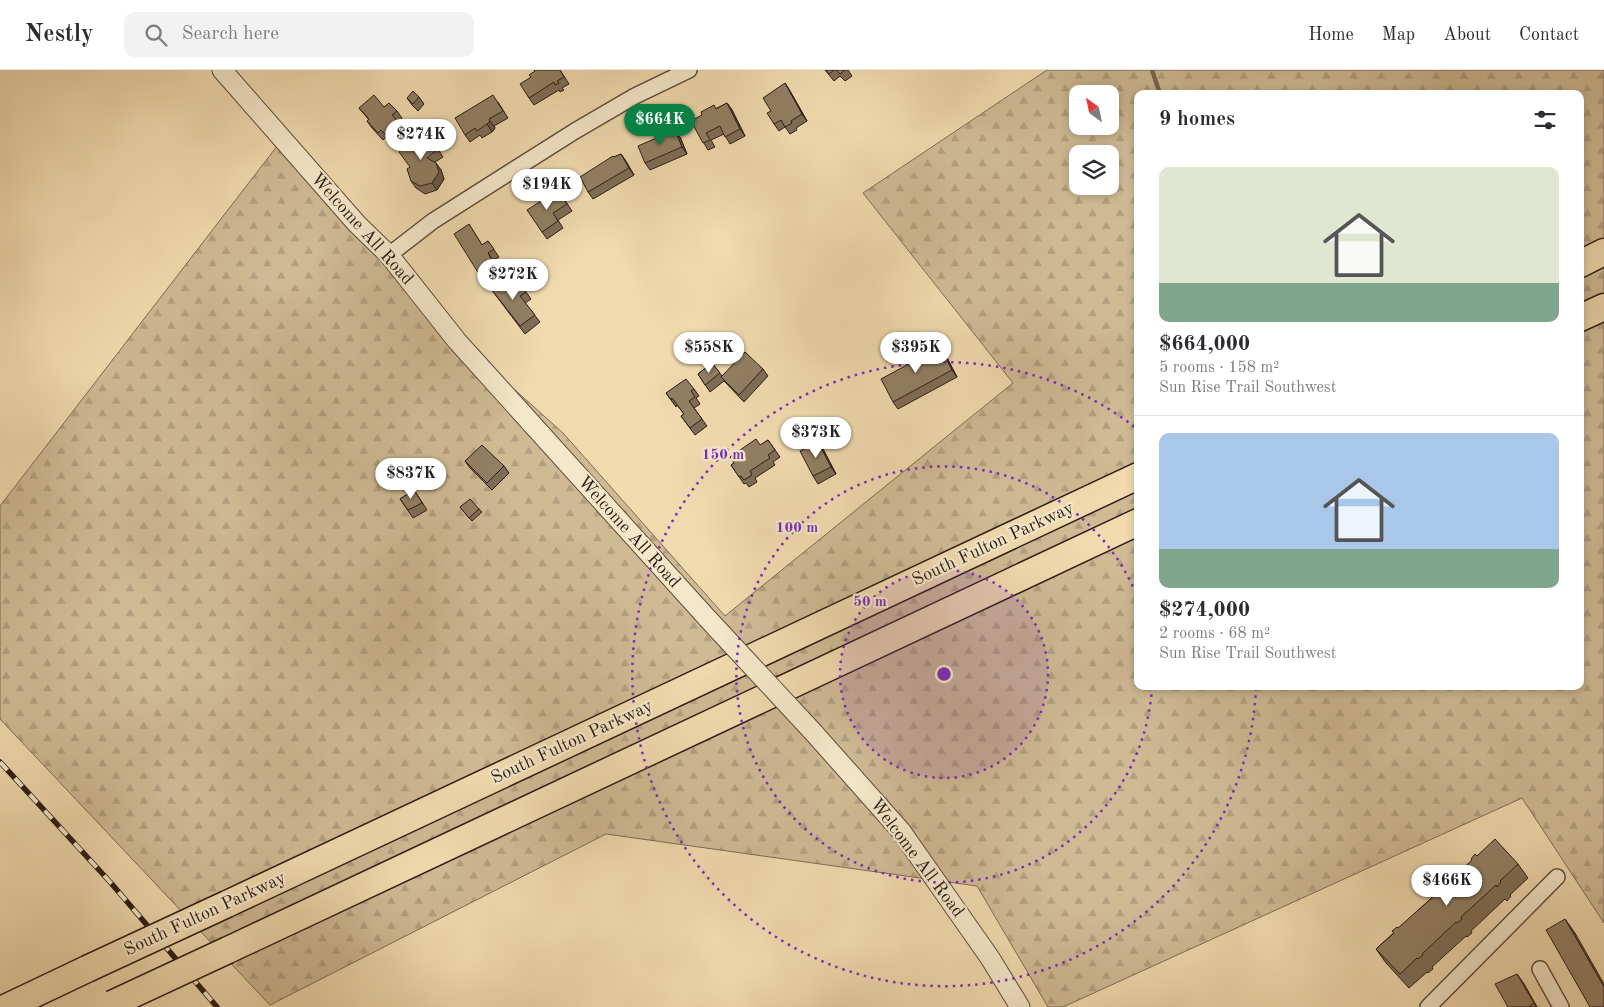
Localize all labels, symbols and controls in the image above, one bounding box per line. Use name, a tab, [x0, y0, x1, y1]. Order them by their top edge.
search box	[124, 12, 474, 57]
icon: search	[142, 21, 170, 49]
text: Nestly	[25, 23, 94, 47]
text: Search here	[182, 25, 279, 44]
text: Home	[1308, 26, 1354, 44]
text: Map	[1382, 26, 1415, 44]
text: About	[1443, 26, 1491, 44]
text: Contact	[1519, 26, 1579, 44]
north arrow	[1069, 85, 1119, 135]
map controls	[1069, 85, 1119, 195]
pin: $664K	[625, 104, 695, 146]
icon: filters	[1531, 106, 1559, 134]
text: 9 homes	[1159, 109, 1235, 130]
text: $664K	[635, 112, 685, 128]
pin: $274K	[386, 118, 456, 161]
text: $274K	[396, 127, 446, 143]
button: layers	[1069, 145, 1119, 195]
pin: $194K	[512, 168, 582, 211]
street label: Welcome All Road	[307, 170, 417, 288]
text: $194K	[522, 177, 572, 193]
icon: home	[1314, 200, 1404, 290]
pin: $272K	[478, 258, 548, 301]
text: $272K	[488, 267, 538, 283]
pin: $558K	[674, 332, 744, 374]
pin: $395K	[881, 332, 951, 374]
text: $664,000	[1159, 334, 1250, 355]
text: $558K	[684, 340, 734, 356]
text: $395K	[891, 340, 941, 356]
text: 5 rooms · 158 m²	[1159, 360, 1279, 376]
text: Sun Rise Trail Southwest	[1159, 380, 1336, 396]
pin: $373K	[781, 416, 851, 459]
text: $373K	[791, 425, 841, 441]
text: 150 m	[702, 448, 744, 463]
pin: $837K	[376, 458, 446, 500]
icon: home	[1314, 465, 1404, 555]
text: $837K	[386, 466, 436, 482]
street label: Welcome All Road	[574, 473, 684, 591]
street label: South Fulton Parkway	[909, 498, 1077, 589]
text: 100 m	[776, 521, 818, 536]
text: 50 m	[853, 595, 887, 610]
text: $274,000	[1159, 600, 1250, 621]
text: 2 rooms · 68 m²	[1159, 626, 1270, 642]
text: Sun Rise Trail Southwest	[1159, 646, 1336, 662]
centre of rings	[935, 665, 953, 683]
street label: South Fulton Parkway	[488, 696, 656, 787]
street label: Welcome All Road	[867, 795, 967, 921]
pin: $466K	[1412, 864, 1482, 907]
street label: South Fulton Parkway	[121, 868, 289, 959]
text: $466K	[1422, 873, 1472, 889]

